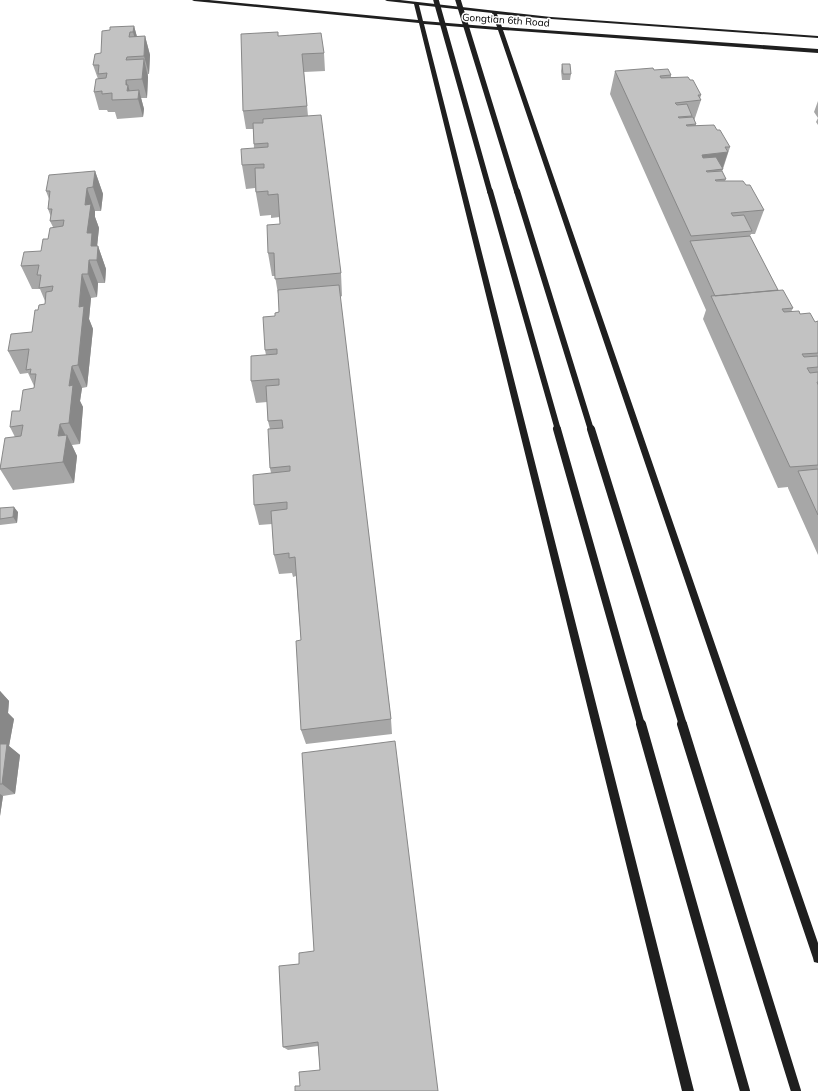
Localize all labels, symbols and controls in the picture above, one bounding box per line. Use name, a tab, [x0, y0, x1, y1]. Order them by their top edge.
street label: Gongtian 6th Road	[462, 10, 550, 30]

